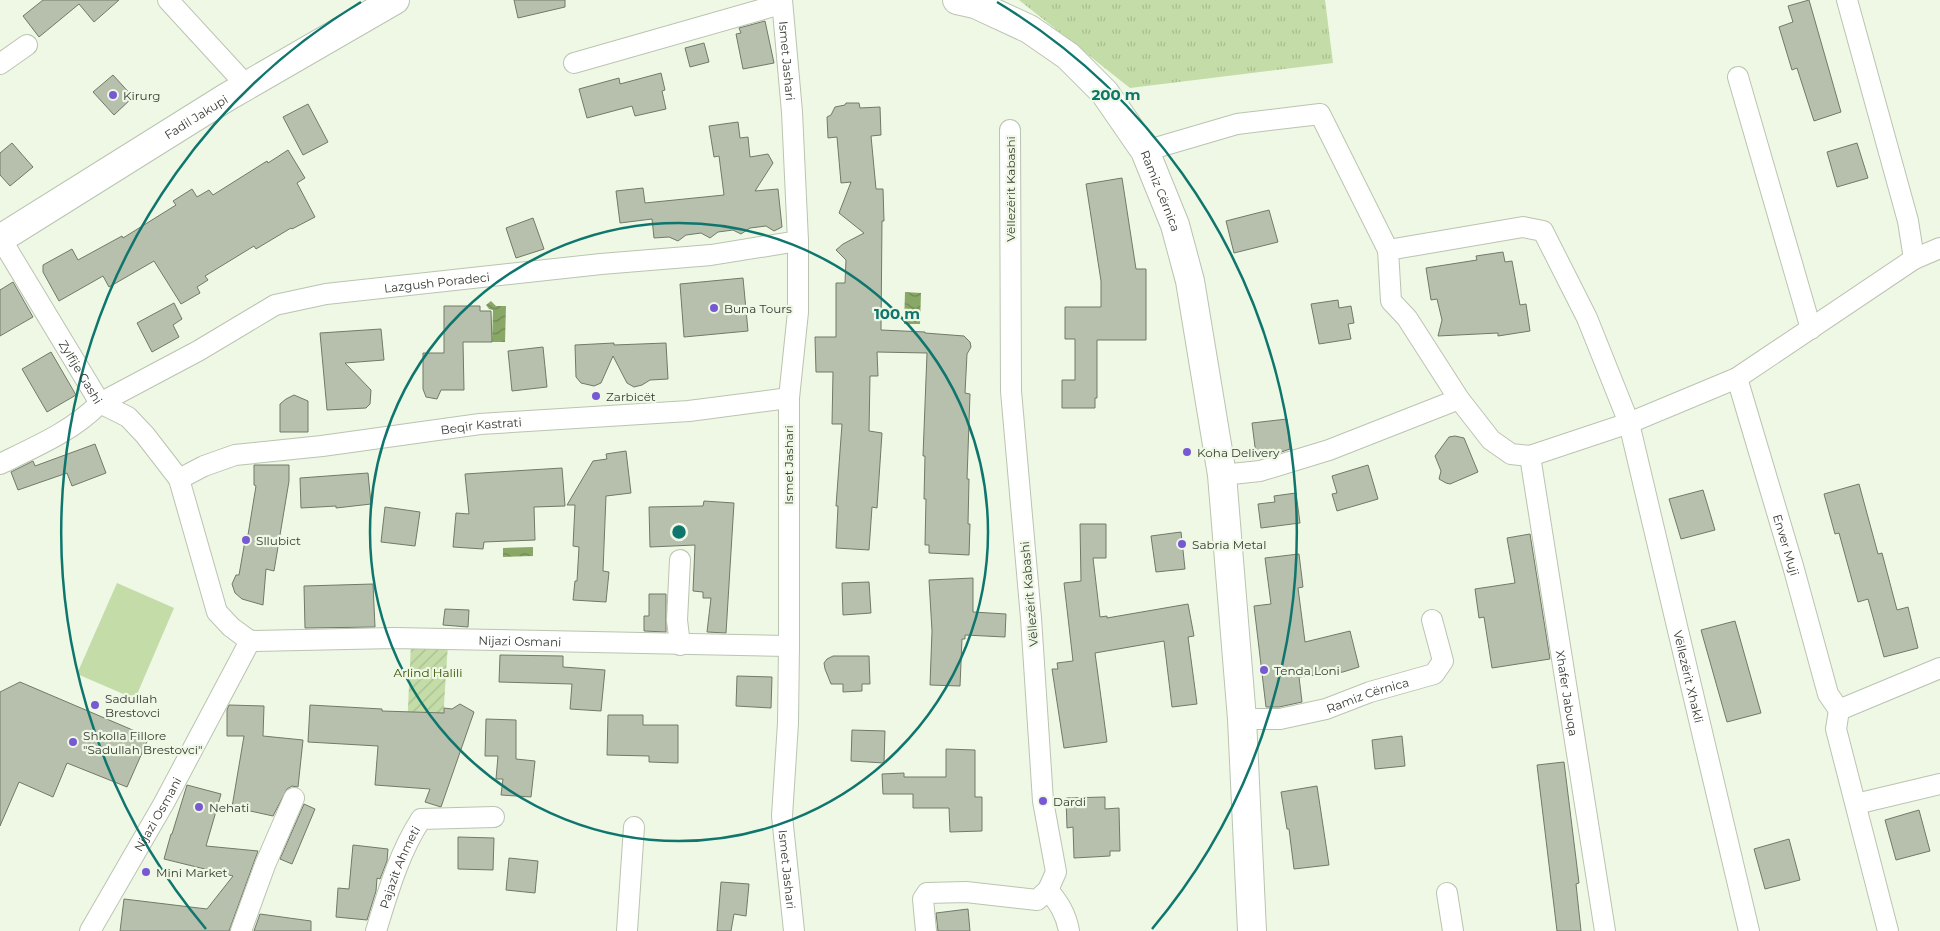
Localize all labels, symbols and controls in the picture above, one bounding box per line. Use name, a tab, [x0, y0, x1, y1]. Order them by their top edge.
street label: Ismet Jashari	[776, 20, 798, 101]
text: 200 m	[1091, 85, 1141, 104]
place label: Kirurg	[123, 88, 161, 103]
marker: Kirurg	[107, 89, 119, 101]
street label: Fadil Jakupi	[161, 91, 230, 142]
street label: Vëllezërit Kabashi	[1003, 136, 1018, 242]
street label: Ramiz Cërnica	[1138, 148, 1184, 233]
street label: Lazgush Poradeci	[383, 269, 490, 295]
place label: Buna Tours	[724, 301, 792, 316]
marker: Buna Tours	[708, 302, 720, 314]
text: 100 m	[874, 304, 920, 323]
street label: Zylfije Gashi	[56, 337, 106, 406]
place label: Zarbicët	[606, 389, 656, 404]
marker: Zarbicët	[590, 390, 602, 402]
street label: Beqir Kastrati	[440, 414, 522, 437]
street label: Ismet Jashari	[781, 425, 796, 505]
place label: Koha Delivery	[1197, 445, 1280, 460]
marker: Koha Delivery	[1181, 446, 1193, 458]
street label: Enver Muji	[1770, 512, 1803, 577]
centre of rings	[670, 523, 688, 541]
place label: Sllubict	[256, 533, 301, 548]
marker: Sllubict	[240, 534, 252, 546]
place label: Sabria Metal	[1192, 537, 1266, 552]
marker: Sabria Metal	[1176, 538, 1188, 550]
street label: Vëllezërit Kabashi	[1017, 541, 1041, 647]
street label: Vëllezërit Xhakli	[1671, 629, 1707, 724]
street label: Nijazi Osmani	[478, 632, 561, 649]
street label: Xhafer Jabuqa	[1553, 649, 1582, 737]
place label: Tenda Loni	[1274, 663, 1340, 678]
marker: Tenda Loni	[1258, 664, 1270, 676]
park label: Arlind Halili	[394, 665, 462, 680]
street label: Ramiz Cërnica	[1324, 674, 1411, 716]
place label: Sadullah Brestovci	[105, 691, 160, 720]
marker: Sadullah Brestovci	[89, 699, 101, 711]
place label: Shkolla Fillore "Sadullah Brestovci"	[83, 728, 202, 757]
marker: Shkolla Fillore "Sadullah Brestovci"	[67, 736, 79, 748]
street label: Nijazi Osmani	[130, 774, 184, 854]
place label: Dardi	[1053, 794, 1086, 809]
marker: Dardi	[1037, 795, 1049, 807]
place label: Nehati	[209, 800, 249, 815]
marker: Nehati	[193, 801, 205, 813]
street label: Pajazit Ahmeti	[376, 823, 423, 910]
street label: Ismet Jashari	[776, 829, 799, 910]
place label: Mini Market	[156, 865, 228, 880]
marker: Mini Market	[140, 866, 152, 878]

